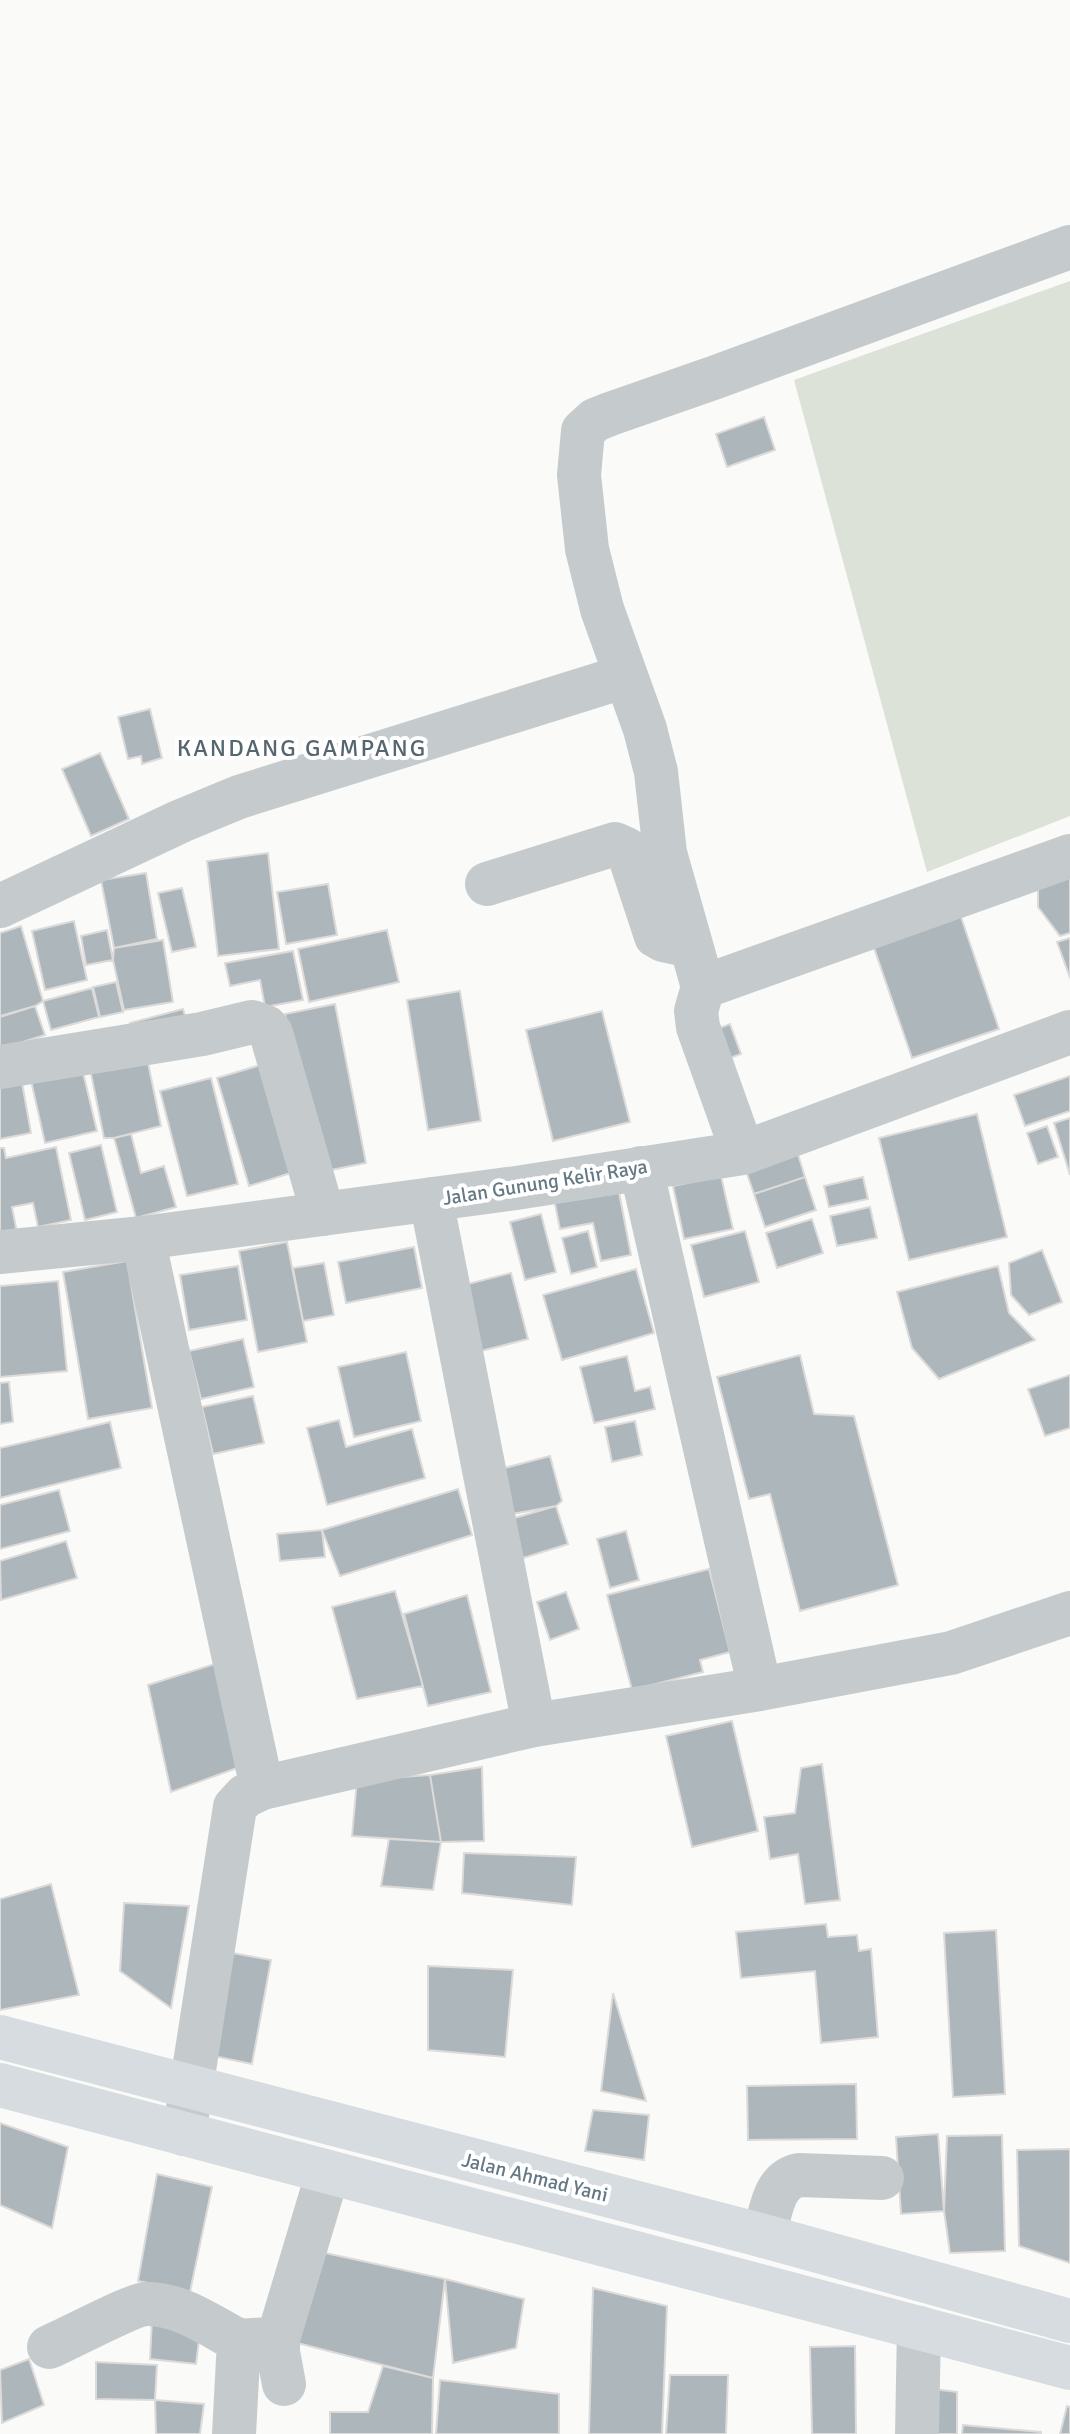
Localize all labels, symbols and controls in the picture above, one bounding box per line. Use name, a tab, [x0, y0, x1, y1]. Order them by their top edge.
district label: KANDANG GAMPANG	[177, 733, 427, 763]
street label: Jalan Gunung Kelir Raya	[441, 1154, 649, 1211]
street label: Jalan Ahmad Yani	[459, 2147, 611, 2208]

